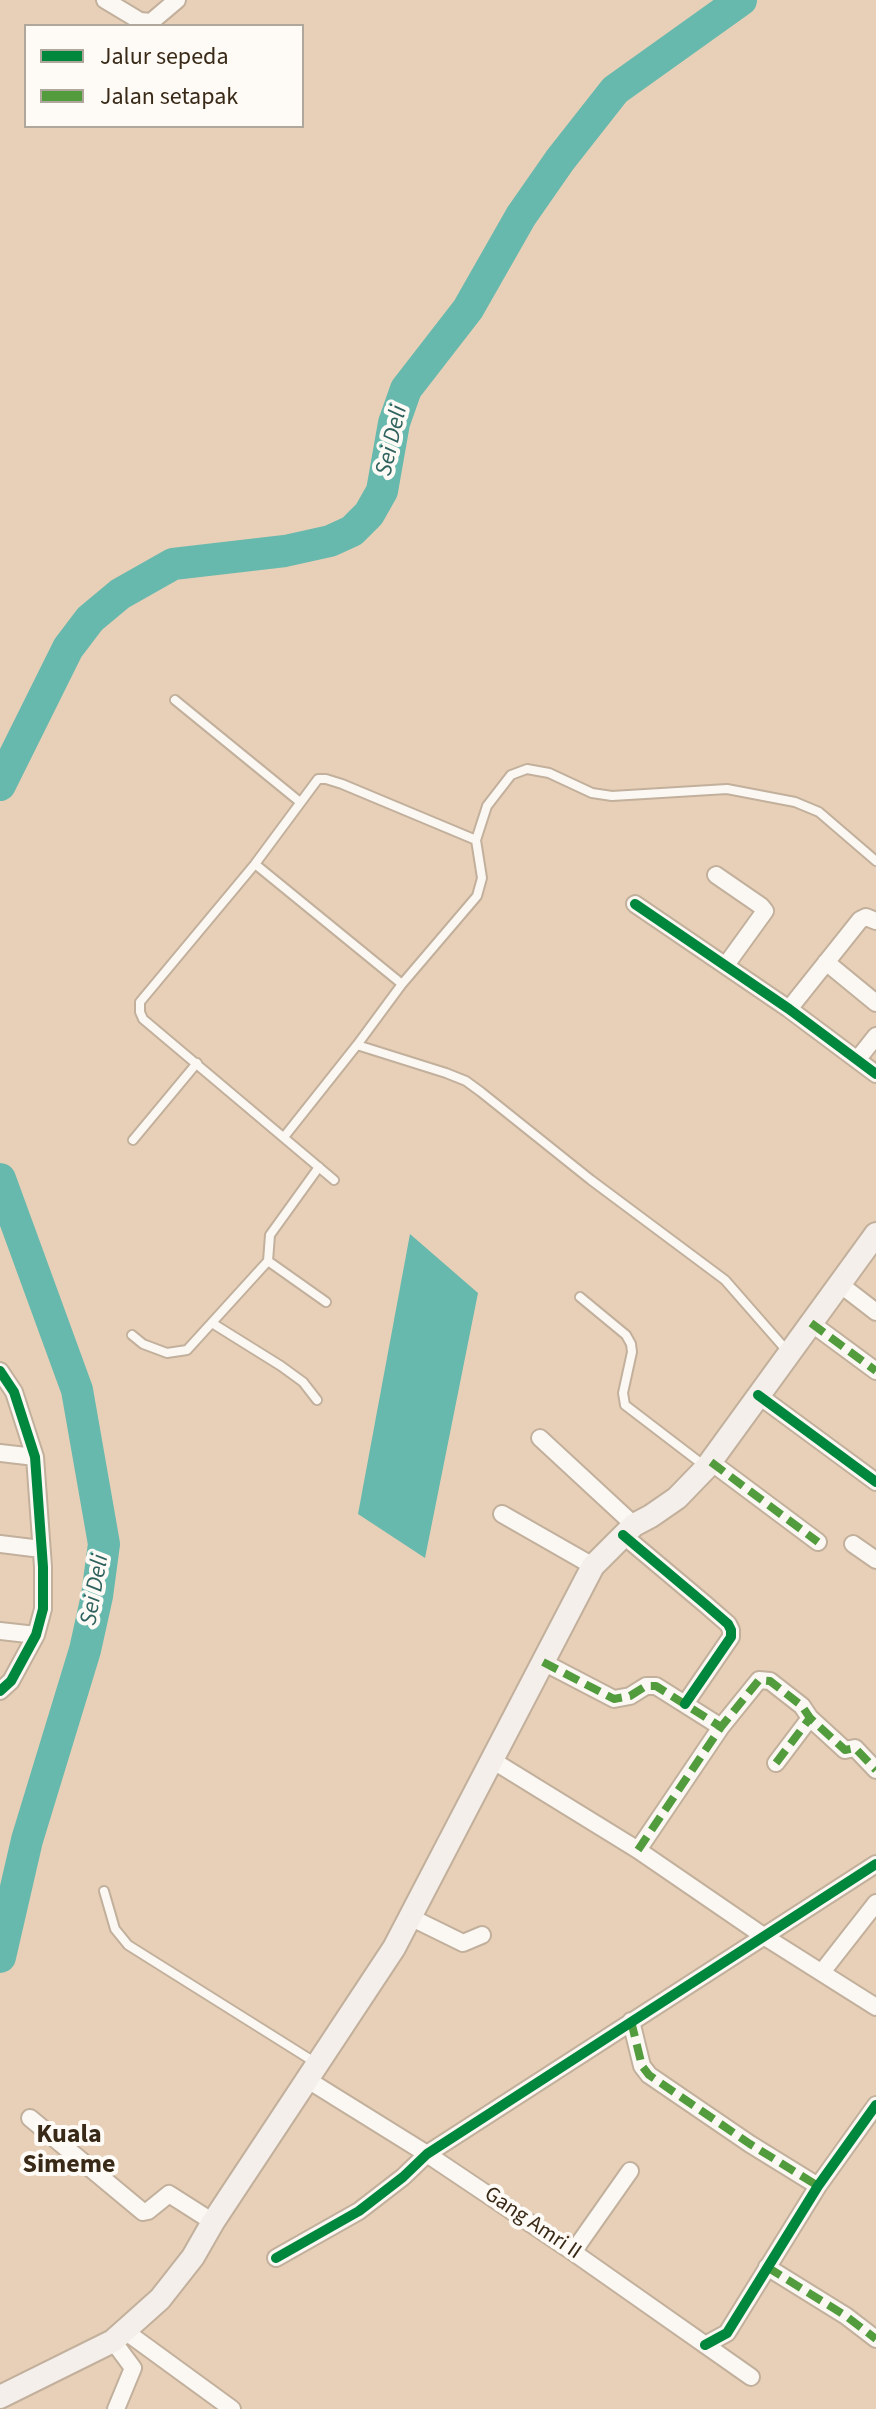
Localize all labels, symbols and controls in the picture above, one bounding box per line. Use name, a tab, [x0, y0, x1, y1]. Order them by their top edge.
legend	[24, 24, 304, 128]
text: Jalur sepeda	[100, 39, 229, 74]
text: Jalan setapak	[100, 79, 238, 114]
water label: Sei Deli	[371, 403, 415, 479]
water label: Sei Deli	[76, 1552, 116, 1628]
district label: Kuala Simeme	[22, 2120, 116, 2182]
street label: Gang Amri II	[478, 2182, 586, 2266]

